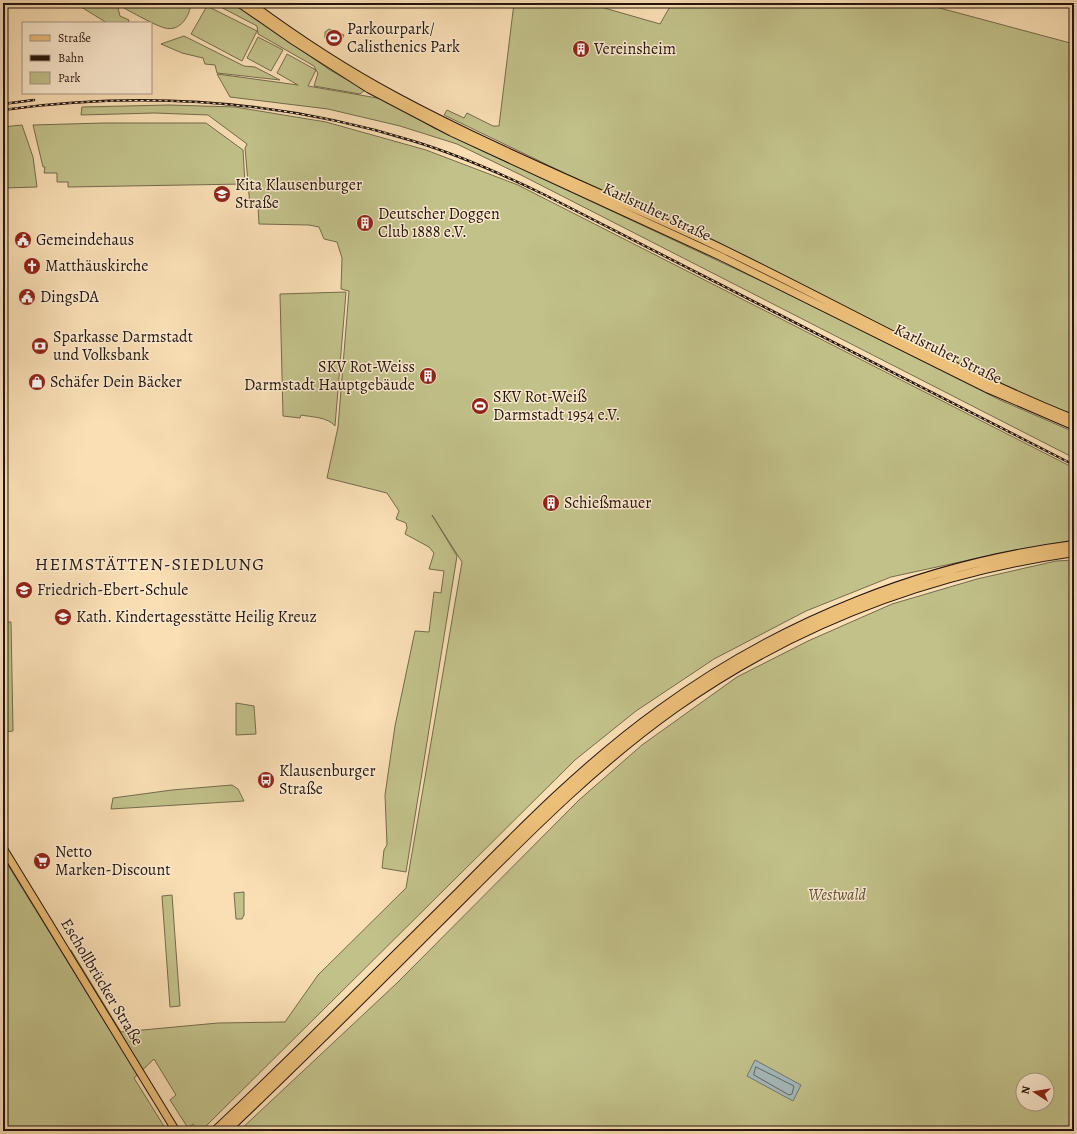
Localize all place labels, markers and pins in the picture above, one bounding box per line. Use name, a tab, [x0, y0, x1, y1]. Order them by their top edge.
place label: Parkourpark/ Calisthenics Park	[347, 18, 460, 58]
sports icon: Parkourpark/ Calisthenics Park	[324, 28, 344, 48]
place label: Vereinsheim	[593, 38, 676, 60]
building icon: Vereinsheim	[571, 39, 591, 59]
place label: Kita Klausenburger Straße	[235, 174, 362, 214]
school or university icon: Kita Klausenburger Straße	[212, 184, 232, 204]
place label: Deutscher Doggen Club 1888 e.V.	[378, 203, 500, 243]
building icon: Deutscher Doggen Club 1888 e.V.	[355, 213, 375, 233]
place label: Gemeindehaus	[36, 229, 134, 251]
public building icon: Gemeindehaus	[13, 230, 33, 250]
place label: Matthäuskirche	[45, 255, 148, 277]
church icon: Matthäuskirche	[22, 256, 42, 276]
place label: DingsDA	[40, 286, 100, 308]
public building icon: DingsDA	[17, 287, 37, 307]
place label: Sparkasse Darmstadt und Volksbank	[53, 326, 193, 366]
bank icon: Sparkasse Darmstadt und Volksbank	[30, 336, 50, 356]
place label: SKV Rot-Weiss Darmstadt Hauptgebäude	[244, 356, 415, 396]
building icon: SKV Rot-Weiss Darmstadt Hauptgebäude	[418, 366, 438, 386]
place label: Schäfer Dein Bäcker	[50, 371, 182, 393]
shop icon: Schäfer Dein Bäcker	[27, 372, 47, 392]
place label: SKV Rot-Weiß Darmstadt 1954 e.V.	[493, 386, 620, 426]
sports icon: SKV Rot-Weiß Darmstadt 1954 e.V.	[470, 396, 490, 416]
place label: Schießmauer	[564, 492, 651, 514]
building icon: Schießmauer	[541, 493, 561, 513]
place label: Friedrich-Ebert-Schule	[37, 579, 188, 601]
school or university icon: Friedrich-Ebert-Schule	[14, 580, 34, 600]
place label: Kath. Kindertagesstätte Heilig Kreuz	[76, 606, 317, 628]
school or university icon: Kath. Kindertagesstätte Heilig Kreuz	[53, 607, 73, 627]
place label: Klausenburger Straße	[279, 760, 376, 800]
bus stop icon: Klausenburger Straße	[256, 770, 276, 790]
place label: Netto Marken-Discount	[55, 841, 171, 881]
supermarket icon: Netto Marken-Discount	[32, 851, 52, 871]

